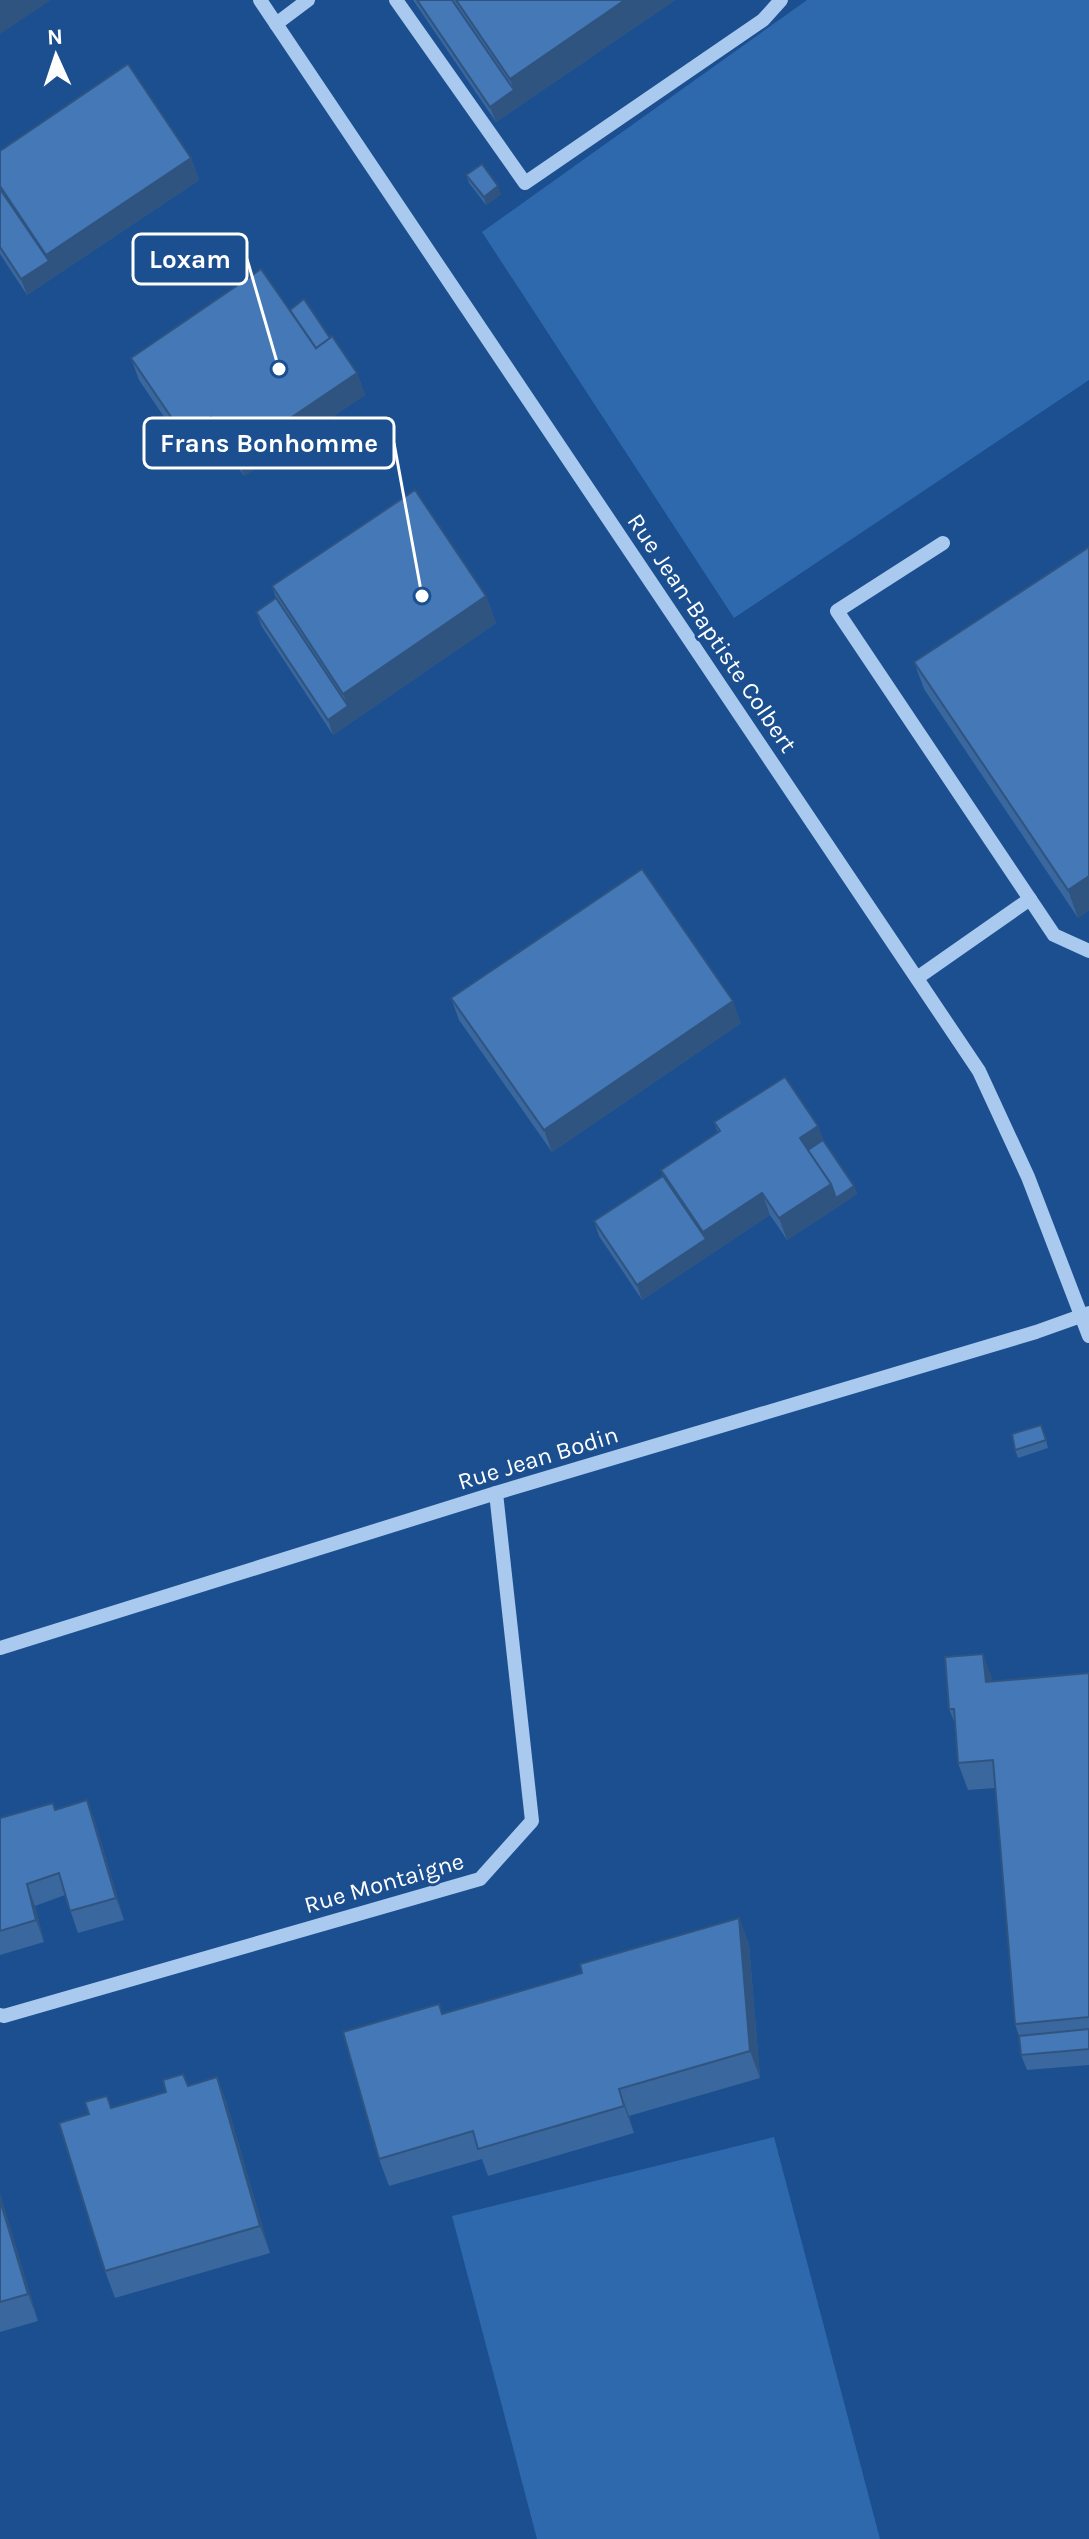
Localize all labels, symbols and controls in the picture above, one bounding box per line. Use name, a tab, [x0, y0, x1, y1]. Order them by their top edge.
north arrow	[16, 16, 96, 96]
text: N	[46, 24, 64, 50]
callout: Loxam	[133, 234, 247, 284]
text: Loxam	[149, 244, 231, 275]
callout: Frans Bonhomme	[144, 418, 394, 468]
text: Frans Bonhomme	[160, 428, 378, 459]
street label: Rue Jean-Baptiste Colbert	[622, 508, 802, 758]
street label: Rue Jean Bodin	[454, 1420, 622, 1496]
street label: Rue Montaigne	[301, 1847, 467, 1919]

